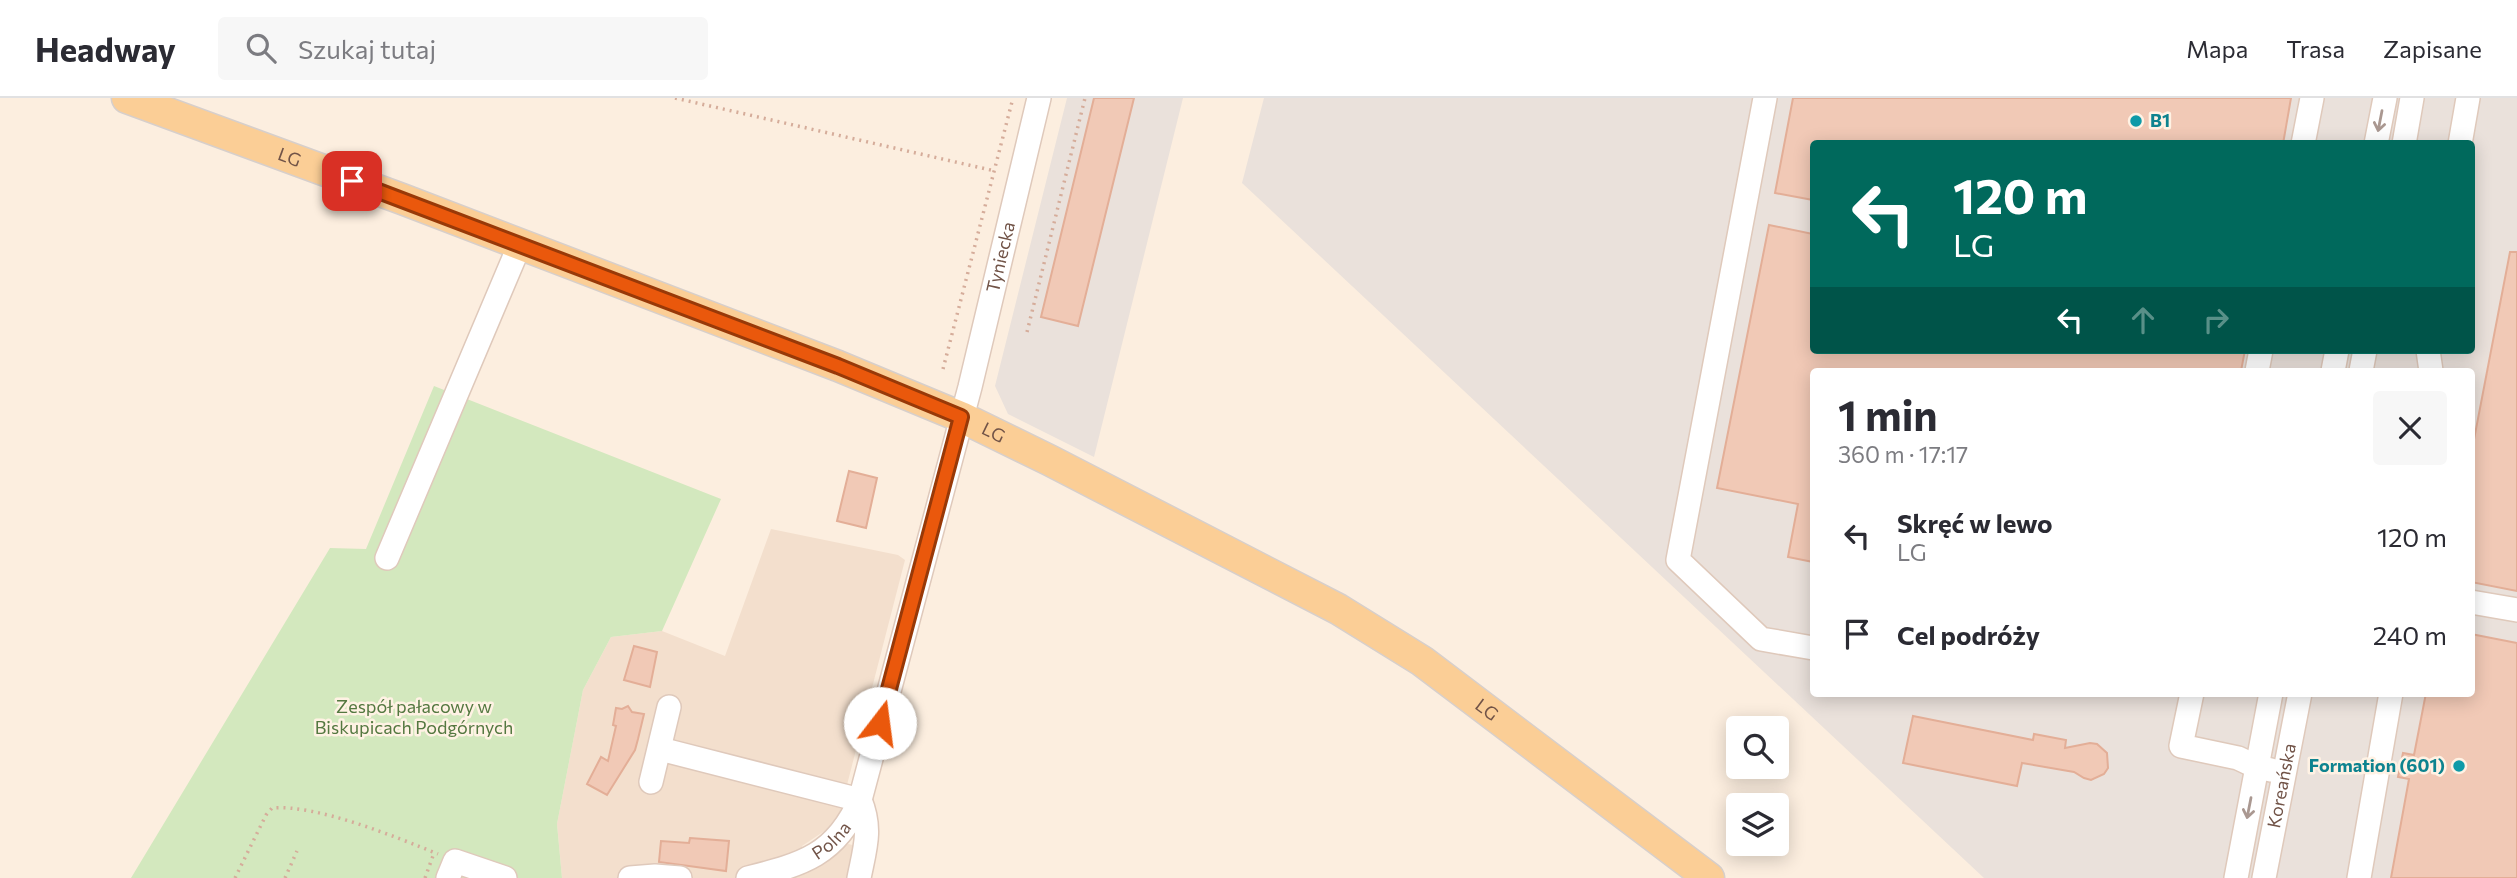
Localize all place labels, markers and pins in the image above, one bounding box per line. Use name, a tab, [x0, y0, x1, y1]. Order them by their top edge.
place label: B1	[2150, 109, 2170, 131]
marker: B1	[2128, 113, 2144, 129]
pin	[322, 151, 382, 211]
place label: Formation (601)	[2309, 754, 2445, 776]
marker: Formation (601)	[2451, 758, 2467, 774]

